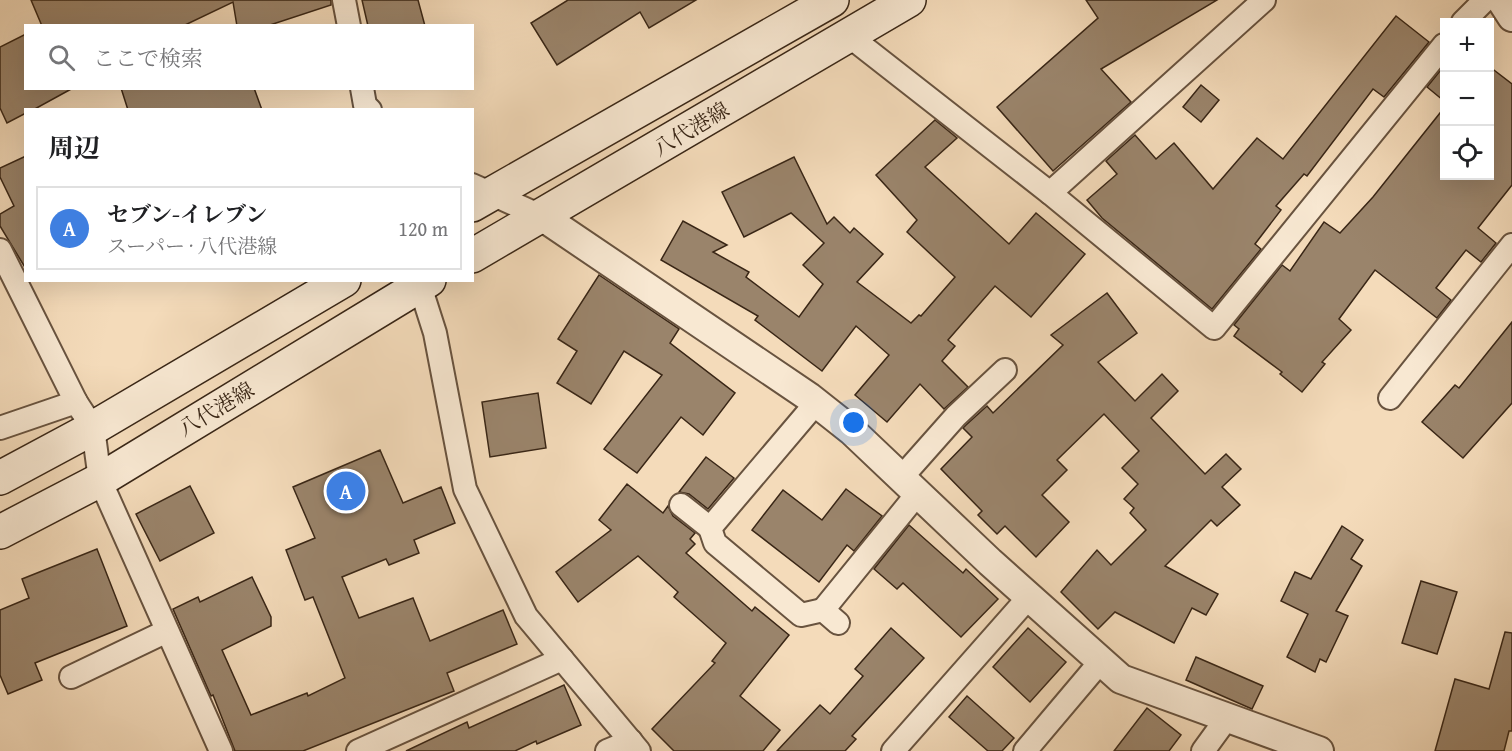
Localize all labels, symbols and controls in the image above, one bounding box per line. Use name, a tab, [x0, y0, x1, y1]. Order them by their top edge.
map controls	[1440, 18, 1494, 180]
button: +	[1440, 18, 1494, 72]
search box	[24, 24, 474, 90]
icon: search	[45, 41, 78, 74]
text: ここで検索	[93, 42, 203, 74]
button: −	[1440, 72, 1494, 126]
street label: 八代港線	[647, 94, 735, 164]
button: locate	[1440, 126, 1494, 180]
text: 周辺	[48, 128, 100, 167]
text: セブン-イレブン	[107, 198, 267, 230]
text: A	[63, 214, 76, 243]
text: 120 m	[398, 214, 448, 243]
text: スーパー · 八代港線	[107, 231, 277, 260]
street label: 八代港線	[172, 374, 260, 444]
your location	[839, 408, 868, 437]
pin: A	[326, 468, 366, 514]

